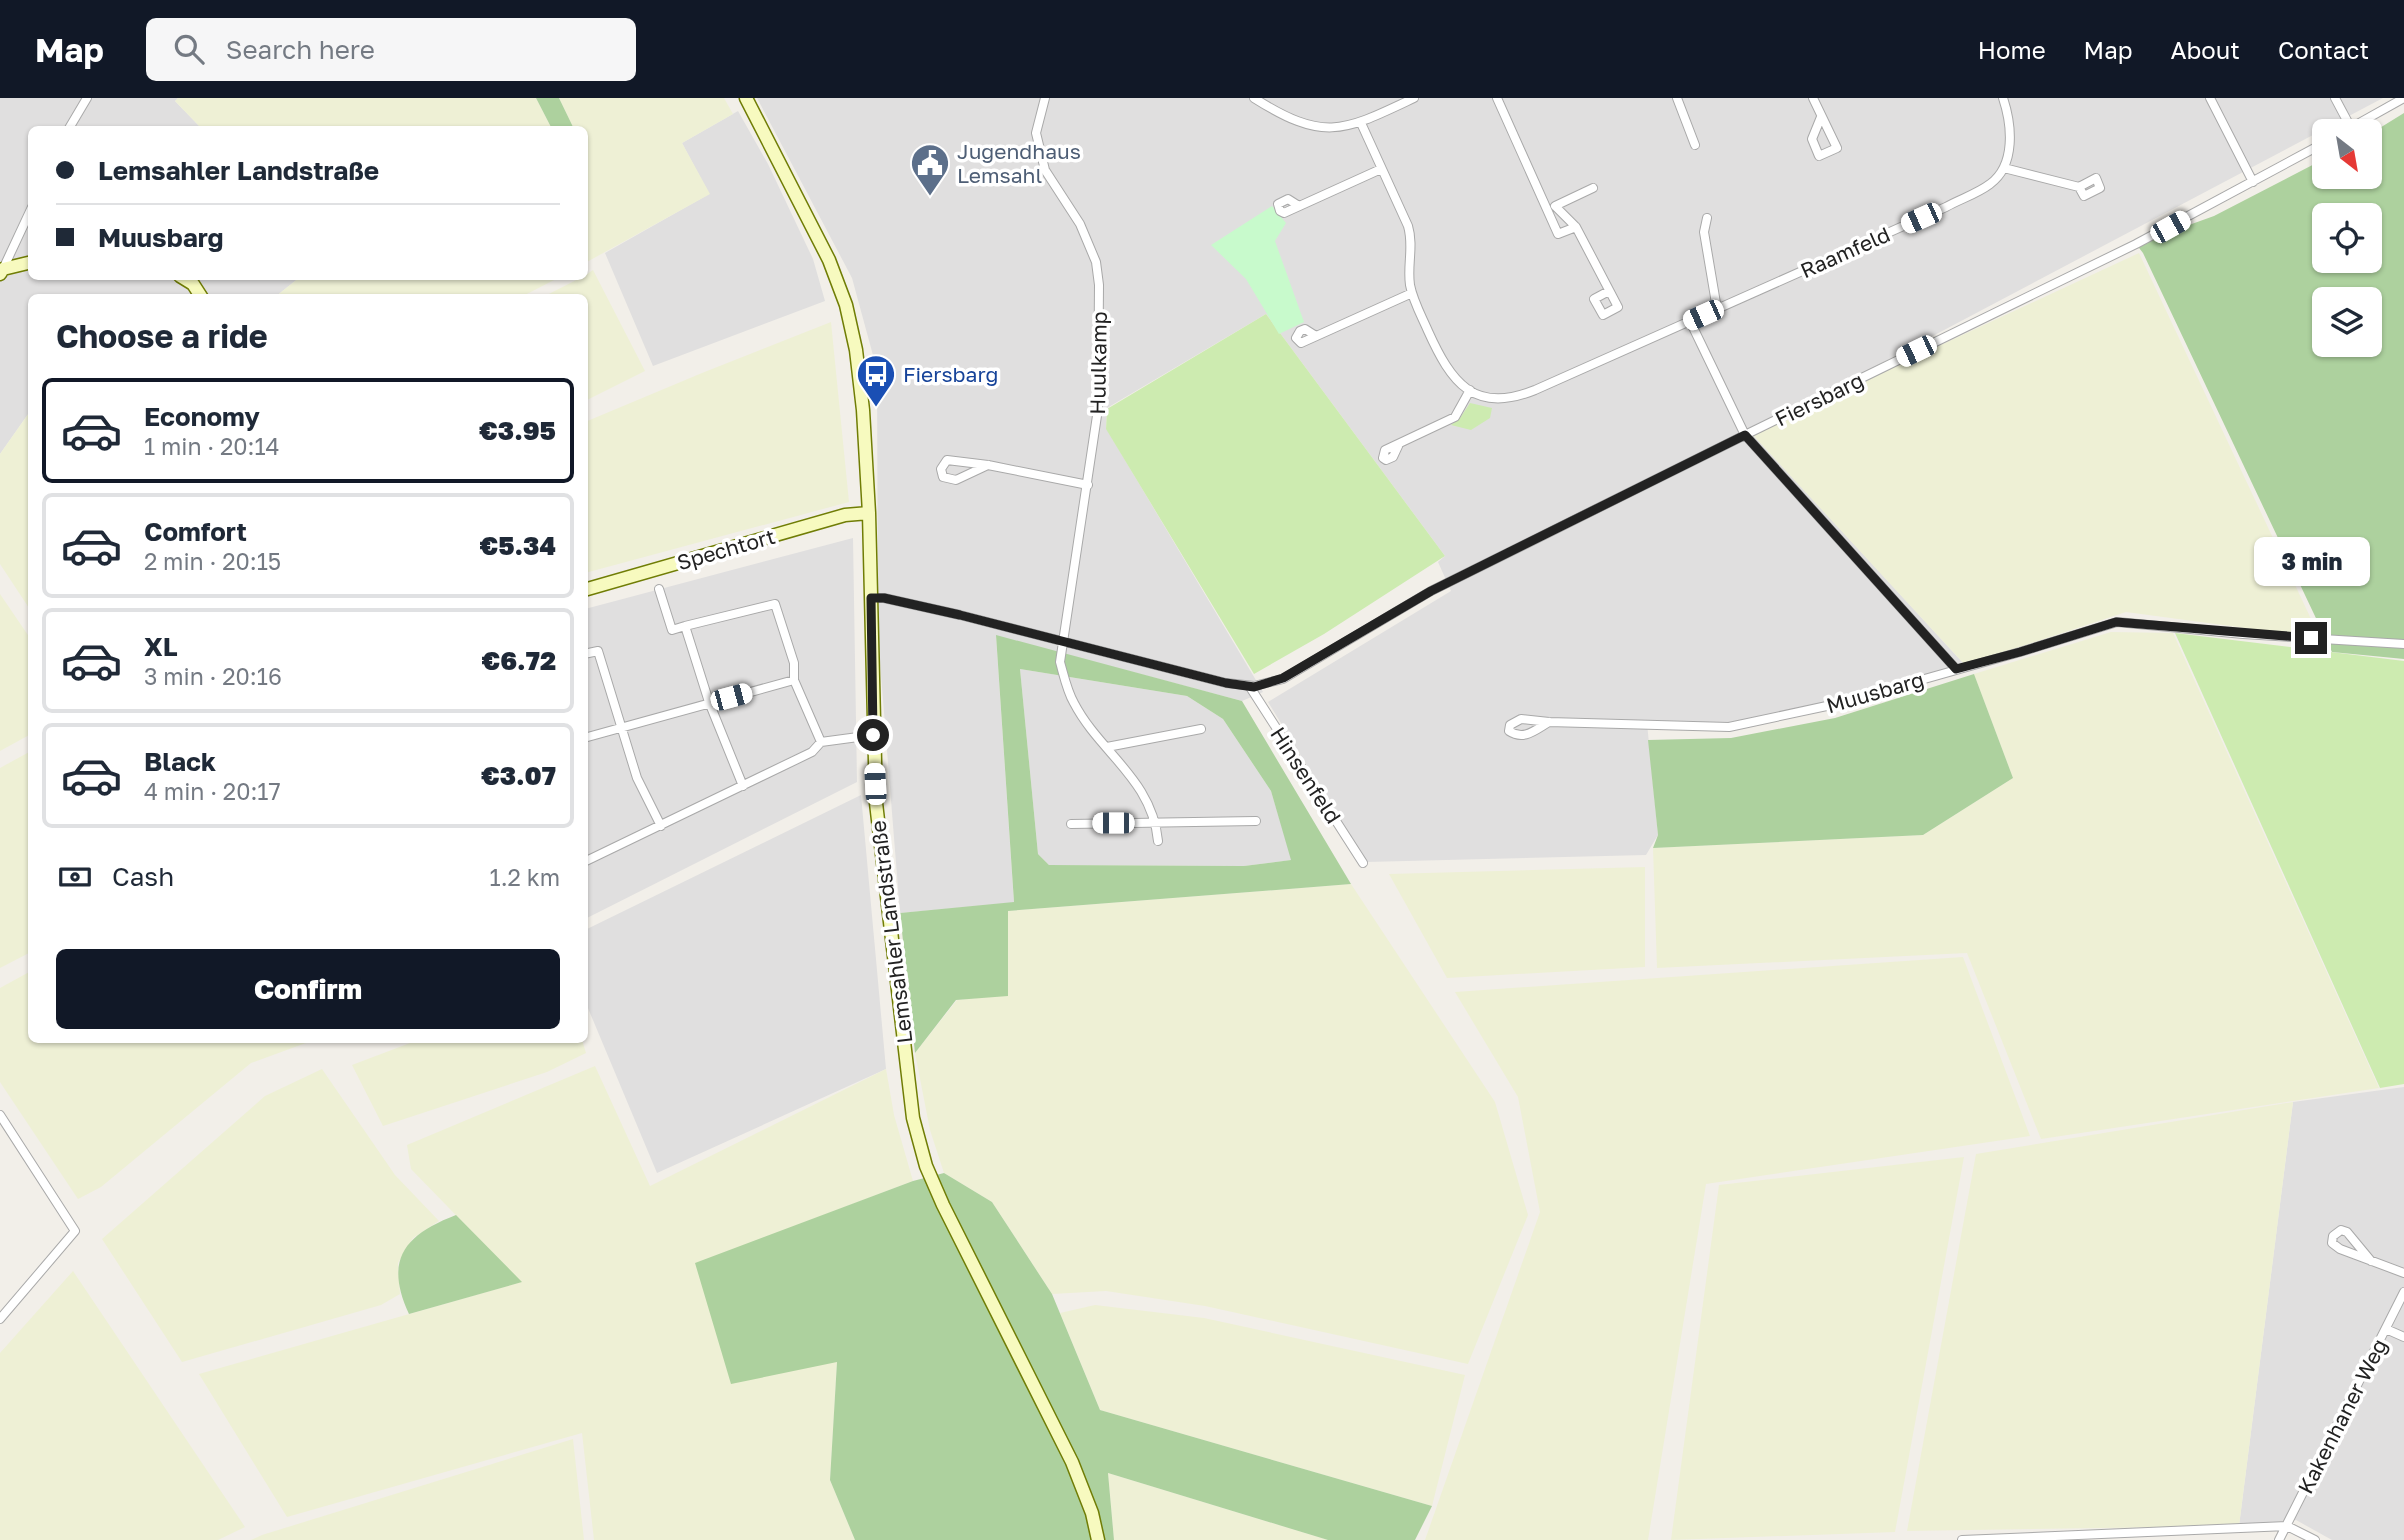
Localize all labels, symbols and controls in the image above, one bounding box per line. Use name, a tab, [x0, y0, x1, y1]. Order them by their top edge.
search box	[146, 18, 636, 81]
text: Map	[35, 30, 104, 69]
icon: search	[170, 30, 208, 68]
text: Search here	[226, 34, 375, 65]
text: Home	[1978, 35, 2046, 64]
text: Map	[2084, 35, 2133, 64]
text: About	[2171, 35, 2240, 64]
text: Contact	[2278, 35, 2369, 64]
north arrow	[2312, 119, 2382, 189]
map controls	[2312, 119, 2382, 357]
place label: Jugendhaus Lemsahl	[957, 138, 1081, 188]
public building icon: Jugendhaus Lemsahl	[909, 142, 951, 197]
text: Lemsahler Landstraße	[98, 155, 379, 186]
car	[1898, 200, 1945, 236]
button: locate	[2312, 203, 2382, 273]
car	[2147, 208, 2194, 246]
street label: Raamfeld	[1796, 221, 1894, 283]
text: Muusbarg	[98, 222, 223, 253]
button: layers	[2312, 287, 2382, 357]
car	[1680, 297, 1727, 333]
street label: Huulkamp	[1084, 311, 1112, 415]
text: Choose a ride	[56, 317, 268, 355]
car	[1893, 332, 1940, 370]
bus stop icon: Fiersbarg	[855, 353, 897, 408]
place label: Fiersbarg	[903, 361, 998, 387]
street label: Fiersbarg	[1770, 366, 1868, 432]
icon: car	[60, 399, 123, 462]
text: Economy	[144, 401, 260, 432]
text: €3.95	[479, 415, 556, 446]
text: 1 min · 20:14	[144, 432, 280, 460]
icon: car	[60, 514, 123, 577]
text: Comfort	[144, 516, 247, 547]
street label: Spechtort	[674, 523, 778, 575]
text: €5.34	[479, 530, 556, 561]
callout: 3 min	[2253, 536, 2369, 586]
text: 2 min · 20:15	[144, 547, 281, 575]
text: 3 min	[2282, 547, 2342, 575]
route end	[2295, 622, 2327, 654]
icon: car	[60, 629, 123, 692]
text: XL	[144, 631, 178, 662]
text: €6.72	[481, 645, 556, 676]
text: 3 min · 20:16	[144, 662, 282, 690]
street label: Muusbarg	[1823, 666, 1927, 718]
car	[708, 681, 755, 713]
route start	[857, 719, 889, 751]
street label: Hinsenfeld	[1265, 722, 1347, 828]
icon: car	[60, 744, 123, 807]
text: Black	[144, 746, 216, 777]
text: €3.07	[481, 760, 556, 791]
car	[864, 762, 887, 806]
text: 4 min · 20:17	[144, 777, 281, 805]
car	[1093, 813, 1135, 834]
street label: Lemsahler Landstraße	[864, 819, 918, 1045]
icon: cash	[56, 858, 94, 896]
text: Cash	[112, 861, 174, 892]
text: 1.2 km	[490, 863, 560, 891]
button: Confirm	[56, 949, 560, 1029]
street label: Kakenhaner Weg	[2292, 1334, 2392, 1498]

